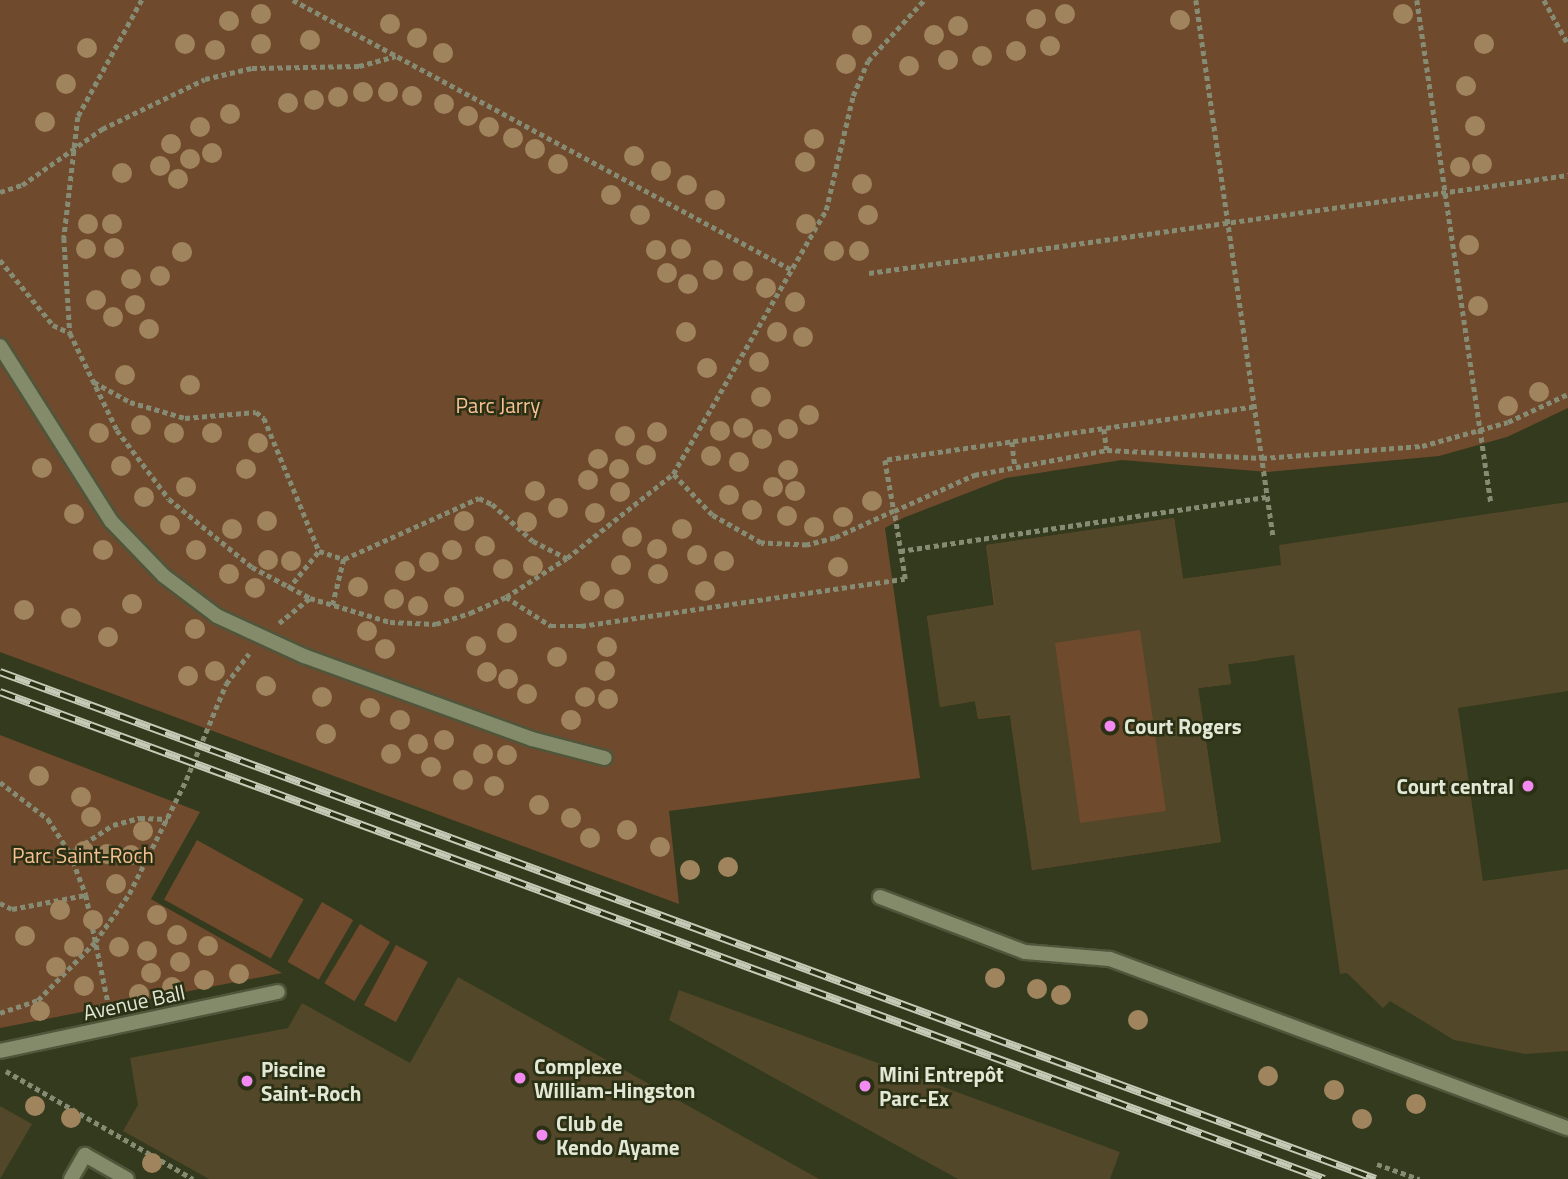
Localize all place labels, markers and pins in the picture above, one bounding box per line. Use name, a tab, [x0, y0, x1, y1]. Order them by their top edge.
place label: Court Rogers	[1124, 713, 1242, 739]
marker: Court Rogers	[1102, 718, 1118, 734]
place label: Court central	[1396, 773, 1514, 799]
marker: Court central	[1520, 778, 1536, 794]
place label: Complexe William-Hingston	[534, 1053, 695, 1103]
place label: Piscine Saint-Roch	[261, 1056, 361, 1106]
place label: Mini Entrepôt Parc-Ex	[879, 1061, 1004, 1111]
marker: Complexe William-Hingston	[512, 1070, 528, 1086]
marker: Piscine Saint-Roch	[239, 1073, 255, 1089]
marker: Mini Entrepôt Parc-Ex	[857, 1078, 873, 1094]
place label: Club de Kendo Ayame	[556, 1110, 679, 1160]
marker: Club de Kendo Ayame	[534, 1127, 550, 1143]

